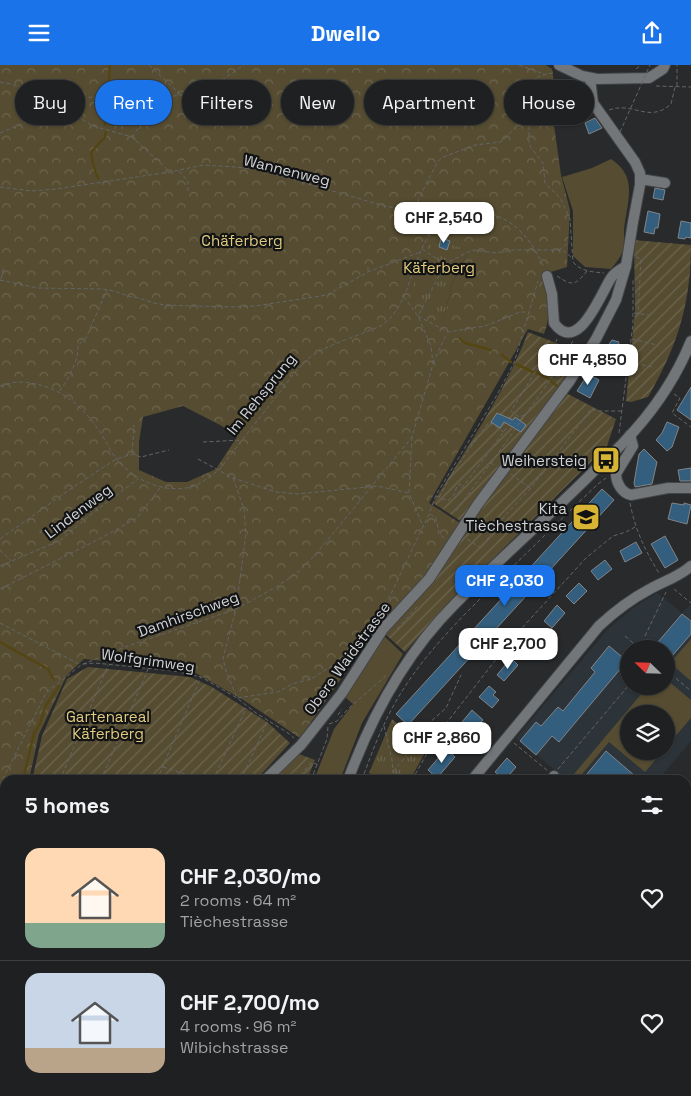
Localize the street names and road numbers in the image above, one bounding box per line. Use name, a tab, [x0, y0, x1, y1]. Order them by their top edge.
street label: Wannenweg	[242, 150, 332, 190]
street label: Im Rehsprung	[222, 349, 300, 439]
street label: Lindenweg	[41, 480, 115, 542]
street label: Damhirschweg	[135, 587, 241, 641]
street label: Obere Waidstrasse	[300, 598, 394, 718]
street label: Wolfgrimweg	[100, 644, 196, 676]

